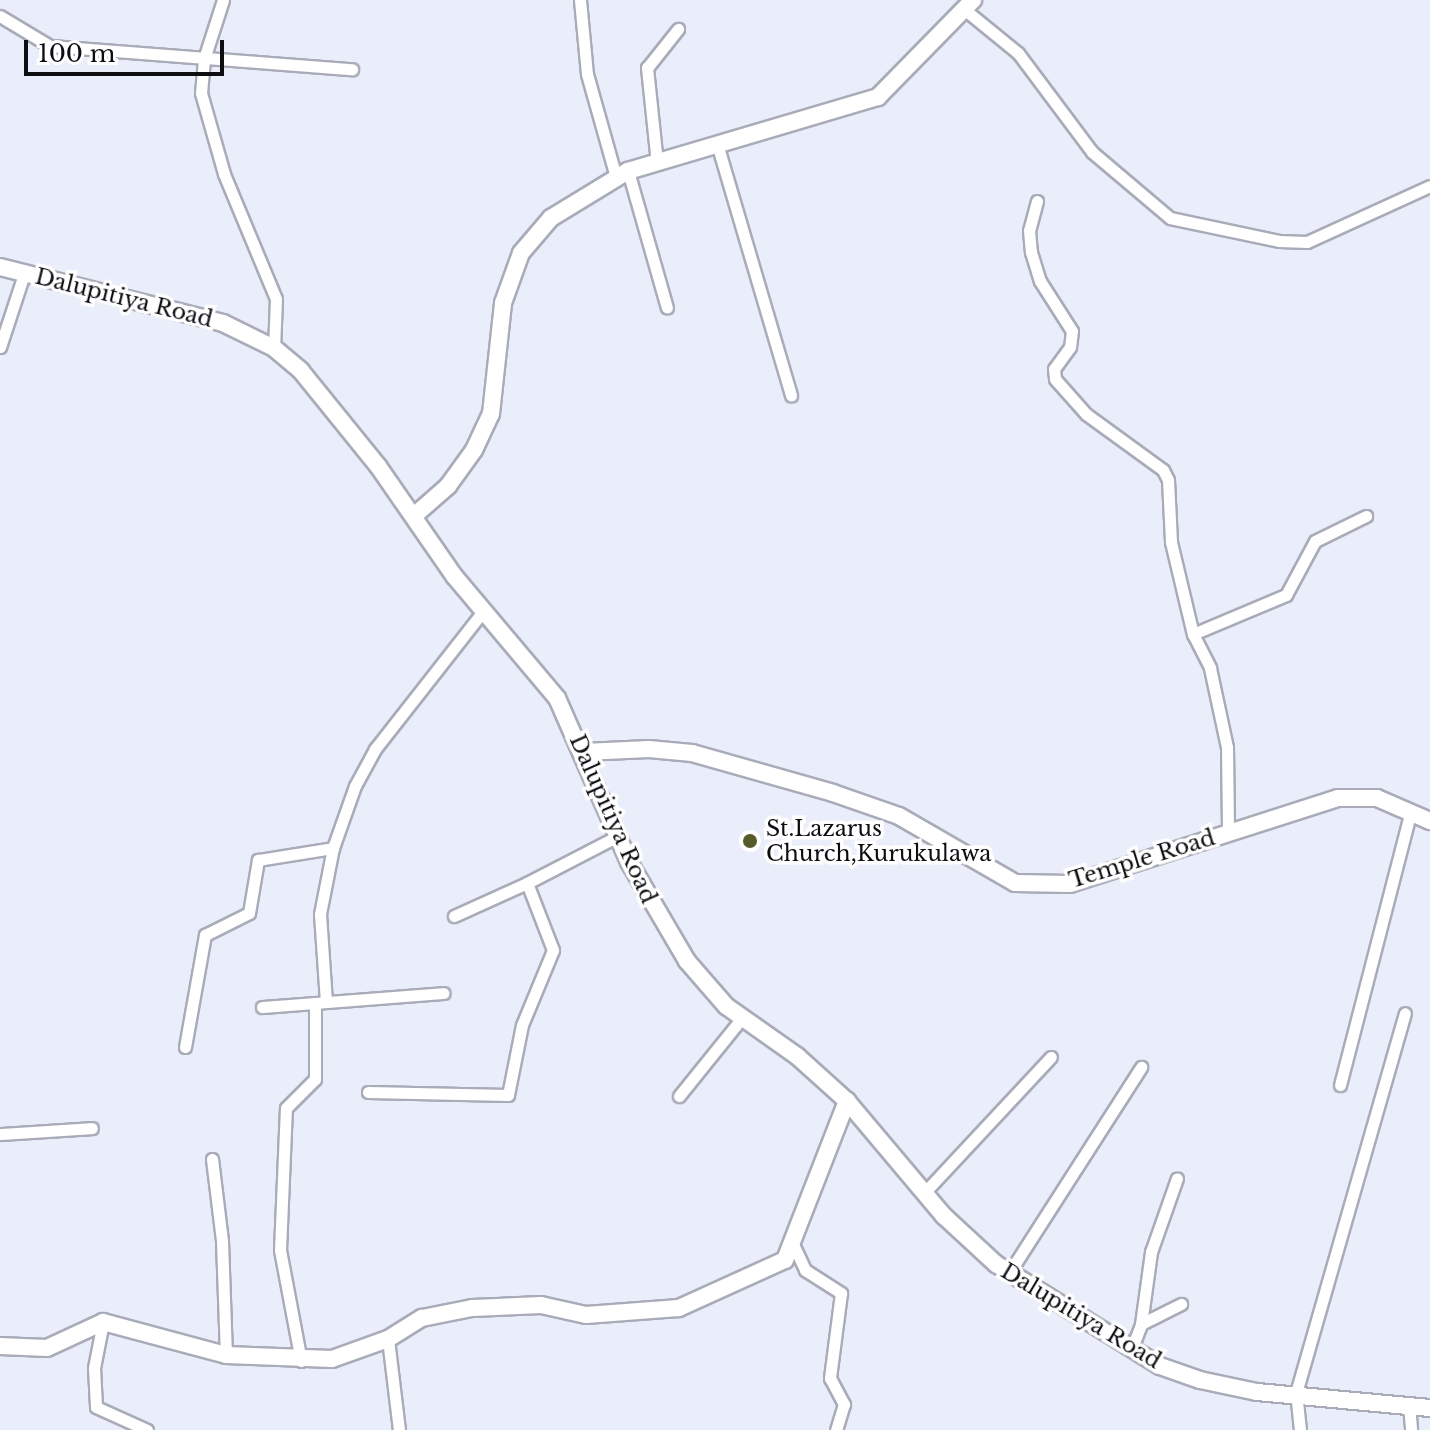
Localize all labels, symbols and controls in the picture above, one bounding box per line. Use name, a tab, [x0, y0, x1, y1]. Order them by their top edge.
scale bar	[28, 24, 228, 74]
text: 100 m	[38, 39, 116, 68]
street label: Dalupitiya Road	[32, 263, 216, 333]
street label: Dalupitiya Road	[564, 730, 662, 908]
place label: St.Lazarus Church,Kurukulawa	[766, 815, 991, 866]
street label: Temple Road	[1066, 824, 1218, 894]
marker: St.Lazarus Church,Kurukulawa	[741, 832, 759, 850]
street label: Dalupitiya Road	[996, 1258, 1166, 1374]

